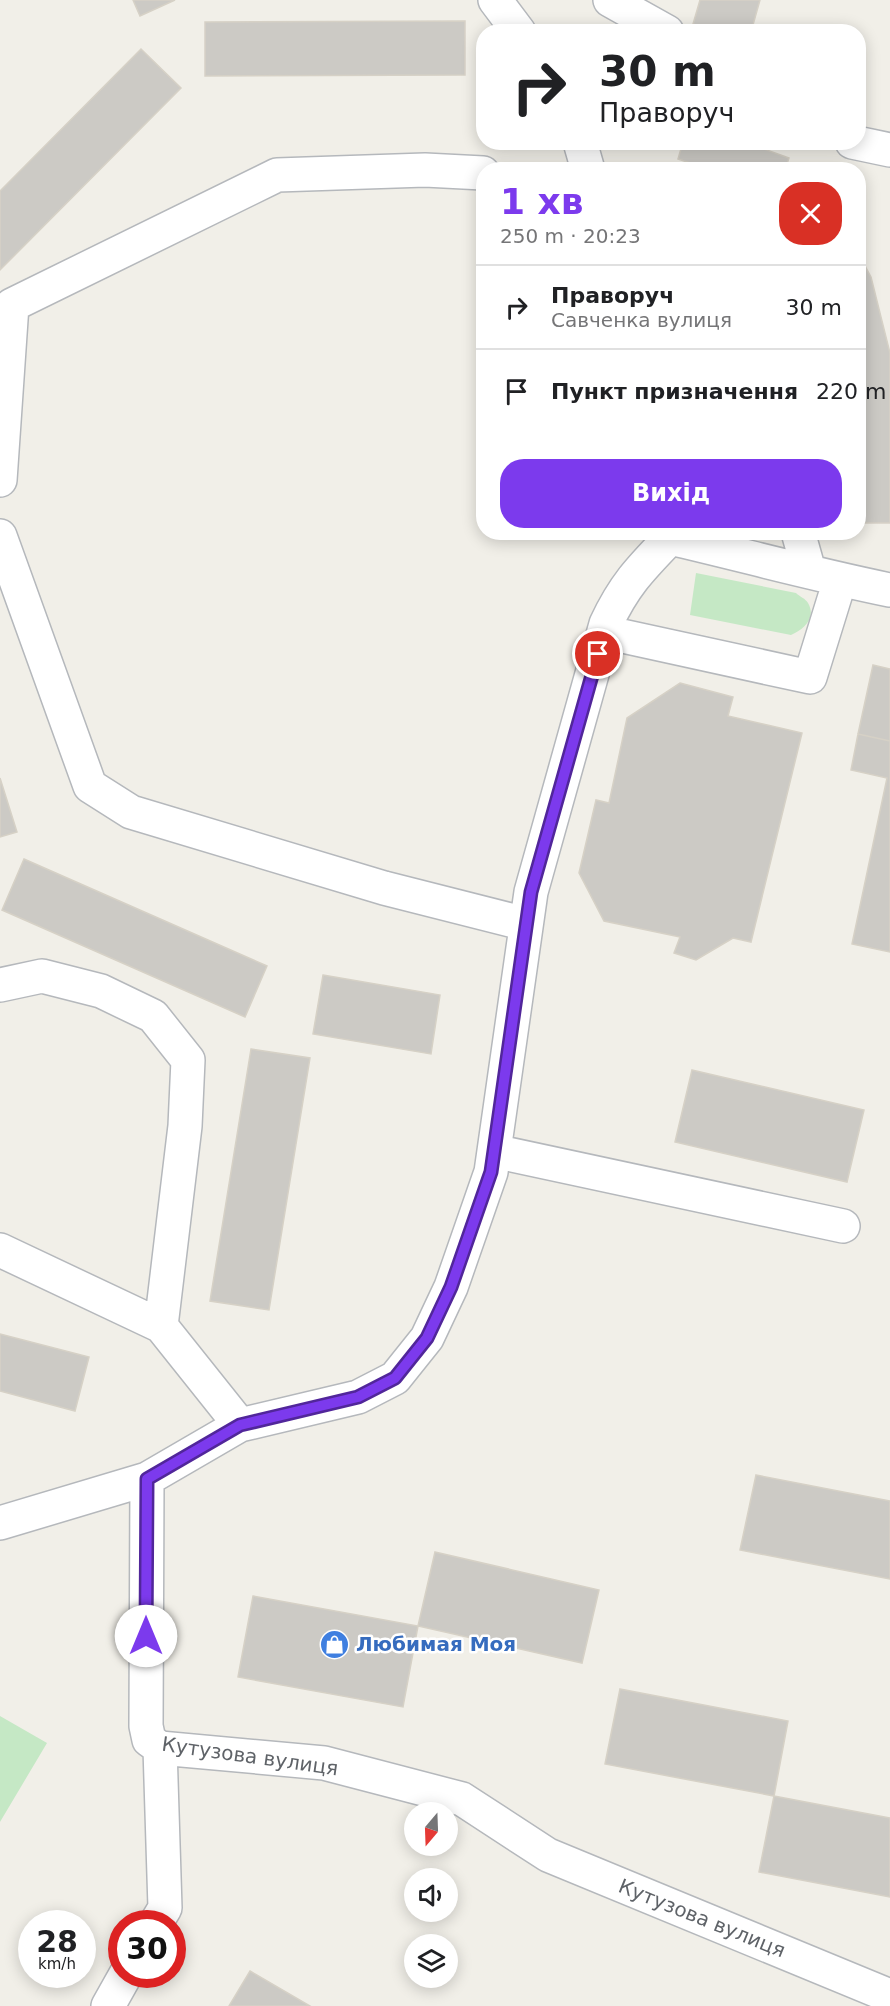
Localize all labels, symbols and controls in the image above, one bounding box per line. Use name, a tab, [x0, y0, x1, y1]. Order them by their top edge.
text: 30 m	[599, 47, 716, 96]
icon: right	[500, 48, 578, 126]
text: Праворуч	[599, 97, 735, 128]
text: 1 хв	[500, 181, 584, 222]
button: close	[779, 182, 842, 245]
text: 250 m · 20:23	[500, 224, 641, 248]
text: Праворуч	[551, 283, 674, 308]
icon: right	[500, 291, 533, 324]
text: 30 m	[786, 295, 842, 320]
text: Савченка вулиця	[551, 308, 732, 332]
icon: arrive	[500, 375, 533, 408]
text: Пункт призначення	[551, 379, 798, 404]
text: 220 m	[816, 379, 886, 404]
button: Вихід	[500, 459, 842, 528]
pin	[572, 628, 623, 679]
icon: arrive	[581, 637, 614, 670]
position arrow	[114, 1604, 178, 1668]
shop icon: Любимая Моя	[319, 1628, 351, 1660]
place label: Любимая Моя	[356, 1632, 516, 1656]
street label: Кутузова вулиця	[160, 1732, 340, 1780]
north arrow	[404, 1802, 458, 1856]
map controls	[404, 1802, 458, 1988]
button: sound	[404, 1868, 458, 1922]
street label: Кутузова вулиця	[615, 1874, 789, 1962]
speed limit sign: 30	[108, 1910, 186, 1988]
text: 28	[36, 1924, 78, 1959]
button: layers	[404, 1934, 458, 1988]
text: km/h	[38, 1955, 76, 1973]

